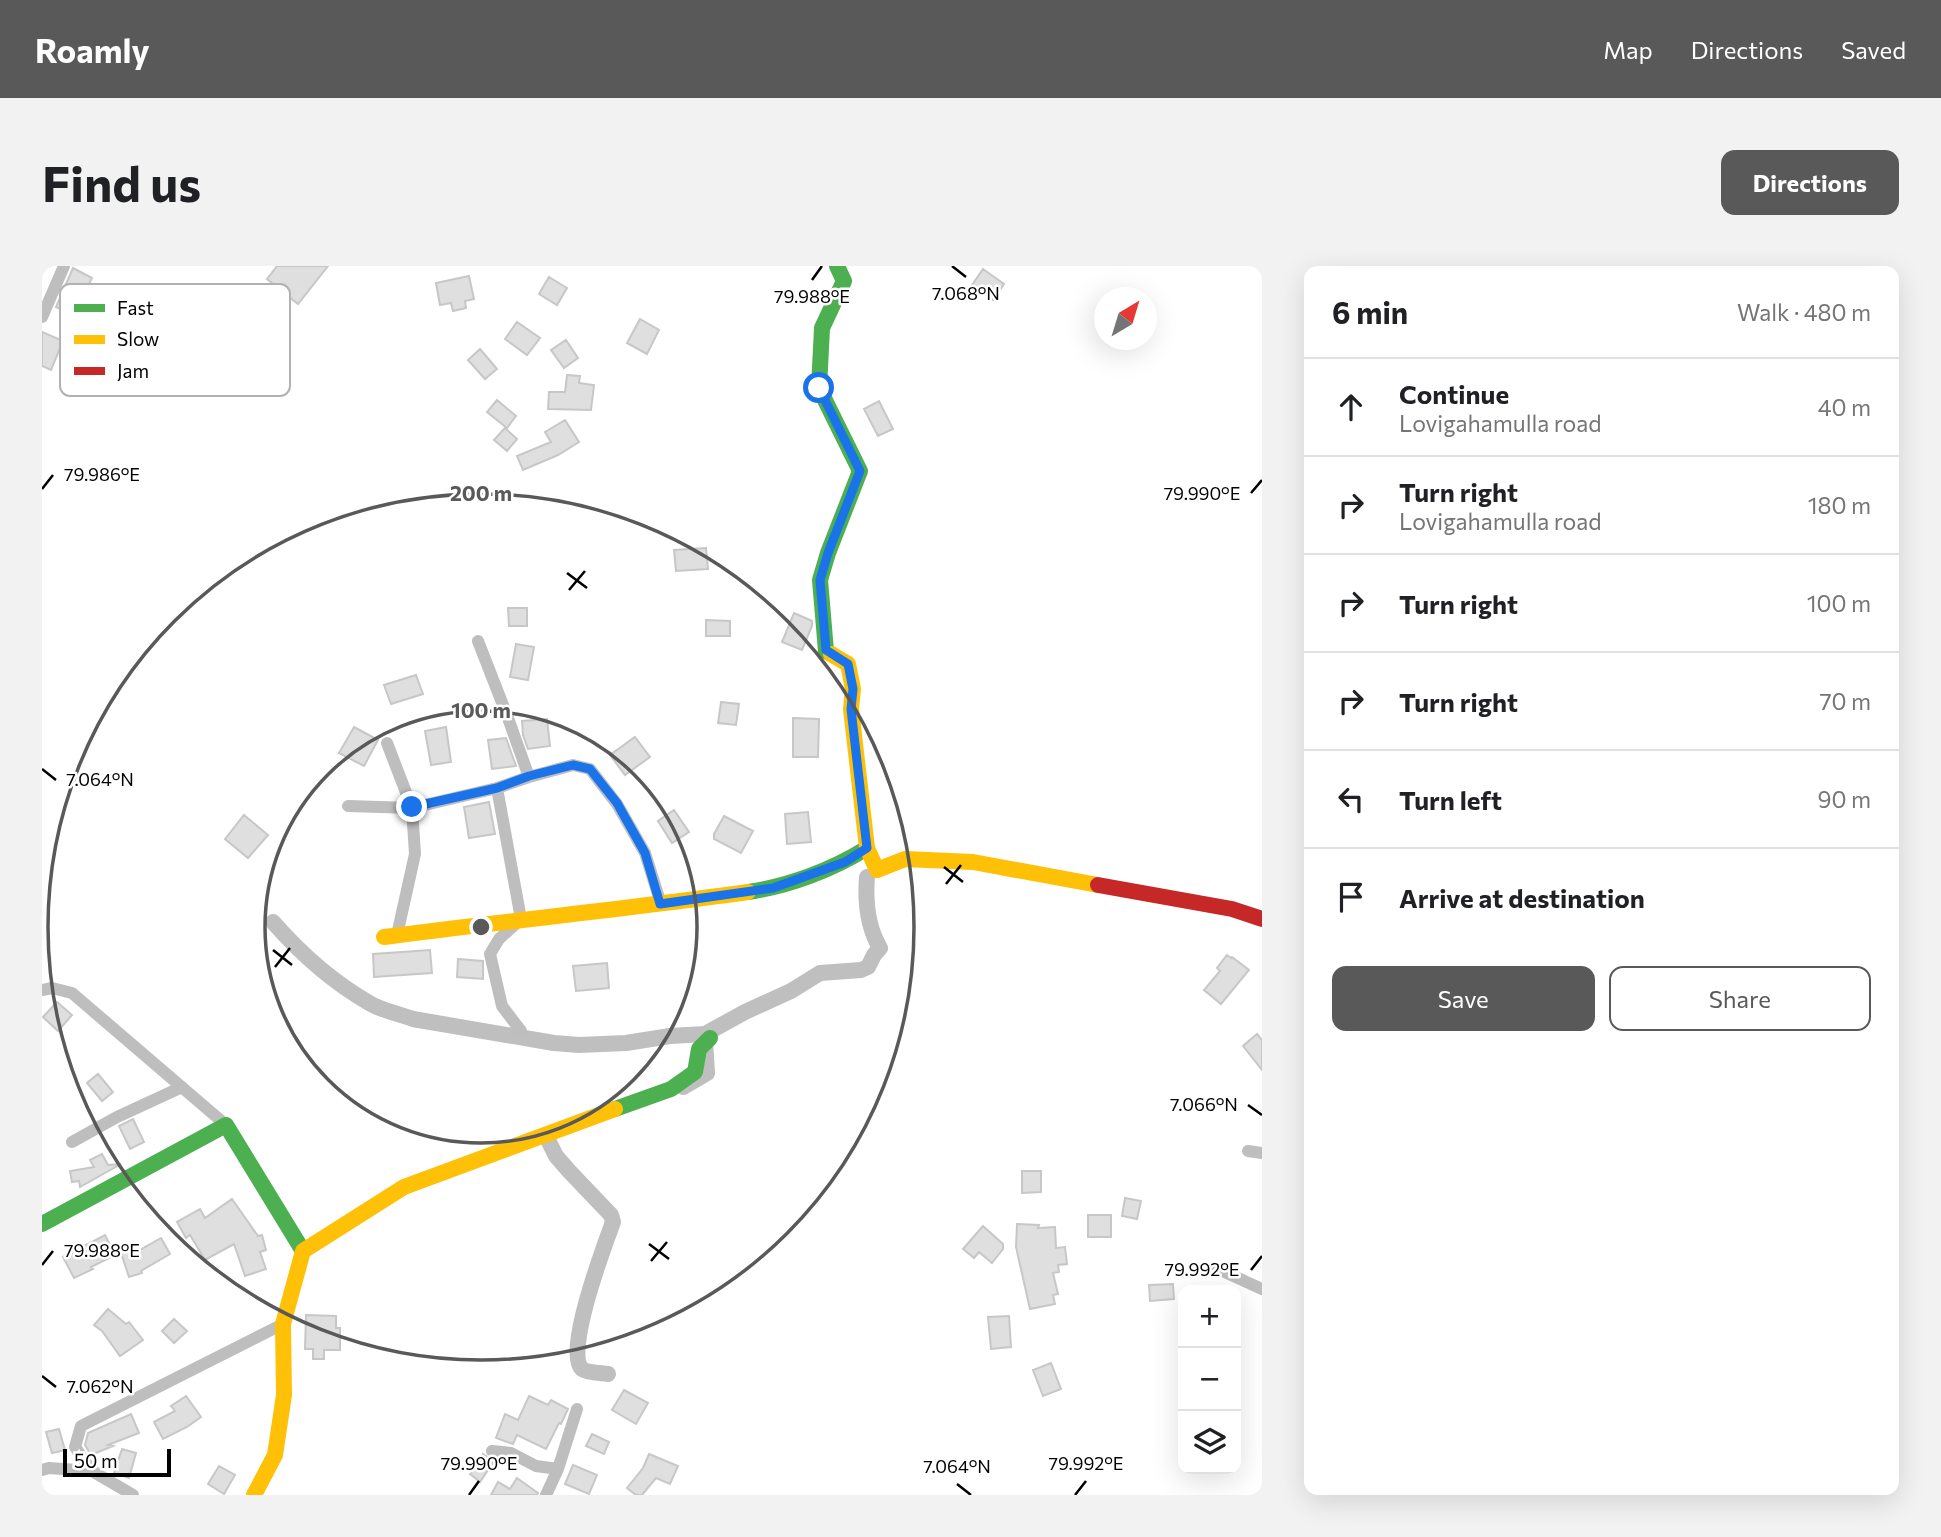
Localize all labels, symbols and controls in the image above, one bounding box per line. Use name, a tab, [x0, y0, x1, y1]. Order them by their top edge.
text: Roamly	[35, 29, 150, 70]
text: Map	[1603, 35, 1653, 64]
text: Directions	[1691, 35, 1803, 64]
text: Saved	[1841, 35, 1906, 64]
button: Directions	[1721, 150, 1899, 215]
text: Find us	[42, 152, 201, 212]
text: 7.068°N	[932, 282, 1000, 304]
legend	[60, 284, 290, 396]
text: 79.988°E	[774, 285, 850, 307]
north arrow	[1094, 287, 1157, 350]
text: 6 min	[1332, 293, 1408, 330]
text: Fast	[117, 296, 154, 319]
text: Walk · 480 m	[1737, 298, 1871, 326]
text: Slow	[117, 327, 159, 350]
text: Jam	[117, 359, 149, 382]
route start	[803, 372, 834, 403]
text: Continue	[1399, 378, 1509, 409]
icon: ahead	[1332, 388, 1370, 426]
text: 40 m	[1818, 393, 1871, 421]
text: Lovigahamulla road	[1399, 409, 1602, 437]
text: 79.986°E	[64, 463, 140, 485]
text: Turn right	[1399, 476, 1518, 507]
text: 200 m	[450, 480, 512, 505]
text: 79.990°E	[1164, 482, 1240, 504]
icon: right	[1332, 486, 1370, 524]
text: 180 m	[1808, 491, 1871, 519]
text: Lovigahamulla road	[1399, 507, 1602, 535]
icon: right	[1332, 584, 1370, 622]
text: Turn right	[1399, 588, 1518, 619]
text: 100 m	[1807, 589, 1871, 617]
icon: right	[1332, 682, 1370, 720]
text: Turn right	[1399, 686, 1518, 717]
text: 70 m	[1819, 687, 1871, 715]
text: 100 m	[451, 697, 511, 722]
text: 7.064°N	[66, 768, 134, 790]
icon: left	[1332, 780, 1370, 818]
text: Turn left	[1399, 784, 1502, 815]
text: 90 m	[1818, 785, 1871, 813]
route end	[396, 791, 427, 822]
icon: arrive	[1332, 878, 1370, 916]
text: Arrive at destination	[1399, 882, 1645, 913]
centre of rings	[469, 915, 493, 939]
button: Save	[1332, 966, 1595, 1031]
button: Share	[1609, 966, 1871, 1031]
text: 7.066°N	[1170, 1093, 1238, 1115]
text: 79.988°E	[64, 1239, 140, 1261]
text: 79.992°E	[1164, 1258, 1240, 1280]
map controls	[1178, 1285, 1241, 1474]
button: +	[1178, 1285, 1241, 1348]
button: −	[1178, 1348, 1241, 1411]
text: 7.062°N	[66, 1375, 134, 1397]
button: layers	[1178, 1411, 1241, 1474]
scale bar	[63, 1446, 172, 1478]
text: 50 m	[74, 1449, 118, 1472]
text: 79.990°E	[441, 1452, 517, 1474]
text: 79.992°E	[1048, 1452, 1124, 1474]
text: 7.064°N	[923, 1455, 991, 1477]

